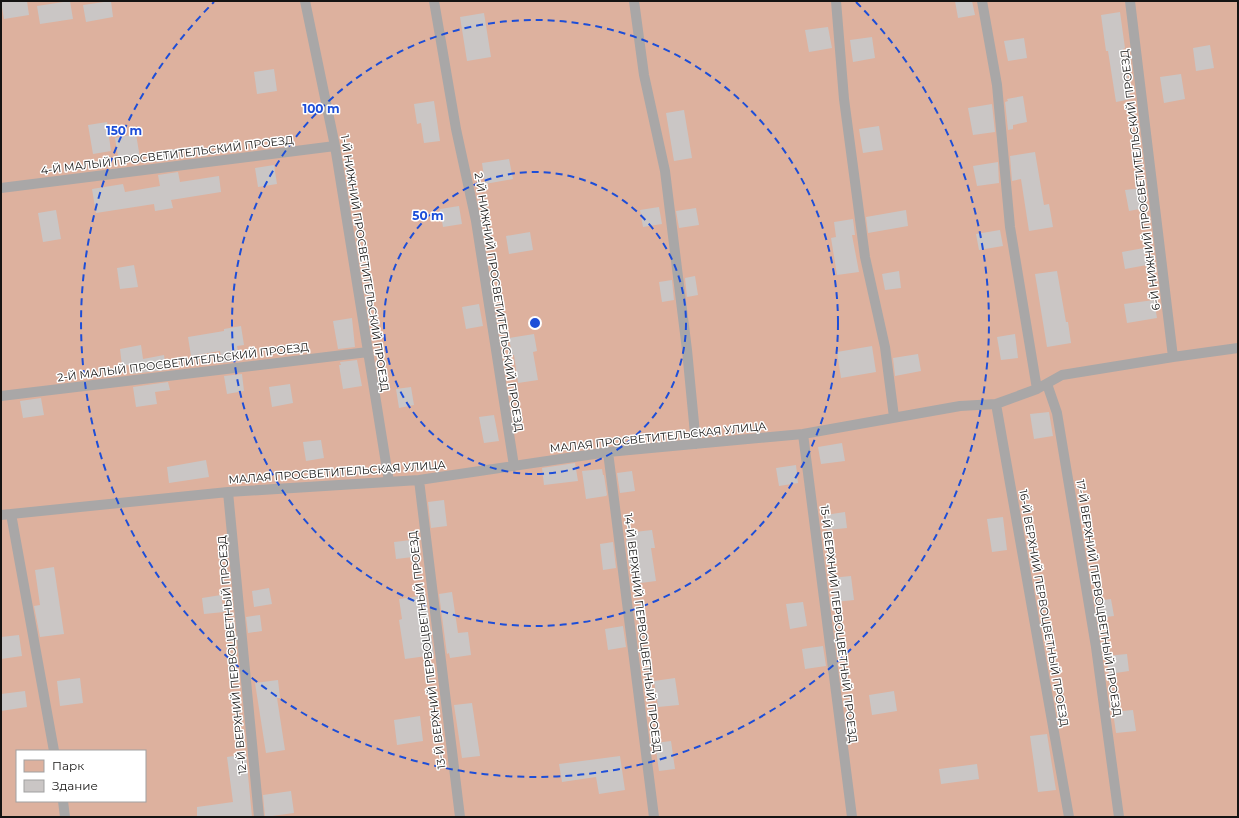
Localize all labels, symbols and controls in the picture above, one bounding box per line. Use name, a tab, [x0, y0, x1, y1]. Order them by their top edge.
street label: 6-Й НИЖНИЙ ПРОСВЕТИТЕЛЬСКИЙ ПРОЕЗД	[1117, 49, 1163, 311]
text: 100 m	[303, 101, 339, 116]
text: 150 m	[106, 123, 142, 138]
street label: 4-Й МАЛЫЙ ПРОСВЕТИТЕЛЬСКИЙ ПРОЕЗД	[40, 133, 294, 177]
street label: 1-Й НИЖНИЙ ПРОСВЕТИТЕЛЬСКИЙ ПРОЕЗД	[338, 134, 392, 393]
street label: 2-Й НИЖНИЙ ПРОСВЕТИТЕЛЬСКИЙ ПРОЕЗД	[472, 172, 526, 433]
text: 50 m	[412, 208, 444, 223]
centre of rings	[528, 316, 542, 330]
street label: 2-Й МАЛЫЙ ПРОСВЕТИТЕЛЬСКИЙ ПРОЕЗД	[56, 340, 310, 384]
street label: МАЛАЯ ПРОСВЕТИТЕЛЬСКАЯ УЛИЦА	[549, 419, 768, 455]
street label: МАЛАЯ ПРОСВЕТИТЕЛЬСКАЯ УЛИЦА	[228, 457, 447, 487]
street label: 17-Й ВЕРХНИЙ ПЕРВОЦВЕТНЫЙ ПРОЕЗД	[1073, 479, 1125, 718]
street label: 16-Й ВЕРХНИЙ ПЕРВОЦВЕТНЫЙ ПРОЕЗД	[1016, 488, 1072, 728]
street label: 15-Й ВЕРХНИЙ ПЕРВОЦВЕТНЫЙ ПРОЕЗД	[817, 504, 861, 744]
street label: 14-Й ВЕРХНИЙ ПЕРВОЦВЕТНЫЙ ПРОЕЗД	[621, 513, 665, 754]
street label: 13-Й ВЕРХНИЙ ПЕРВОЦВЕТНЫЙ ПРОЕЗД	[405, 530, 449, 770]
street label: 12-Й ВЕРХНИЙ ПЕРВОЦВЕТНЫЙ ПРОЕЗД	[215, 535, 249, 775]
legend	[16, 750, 146, 802]
text: Парк	[52, 758, 84, 773]
text: Здание	[52, 778, 98, 793]

